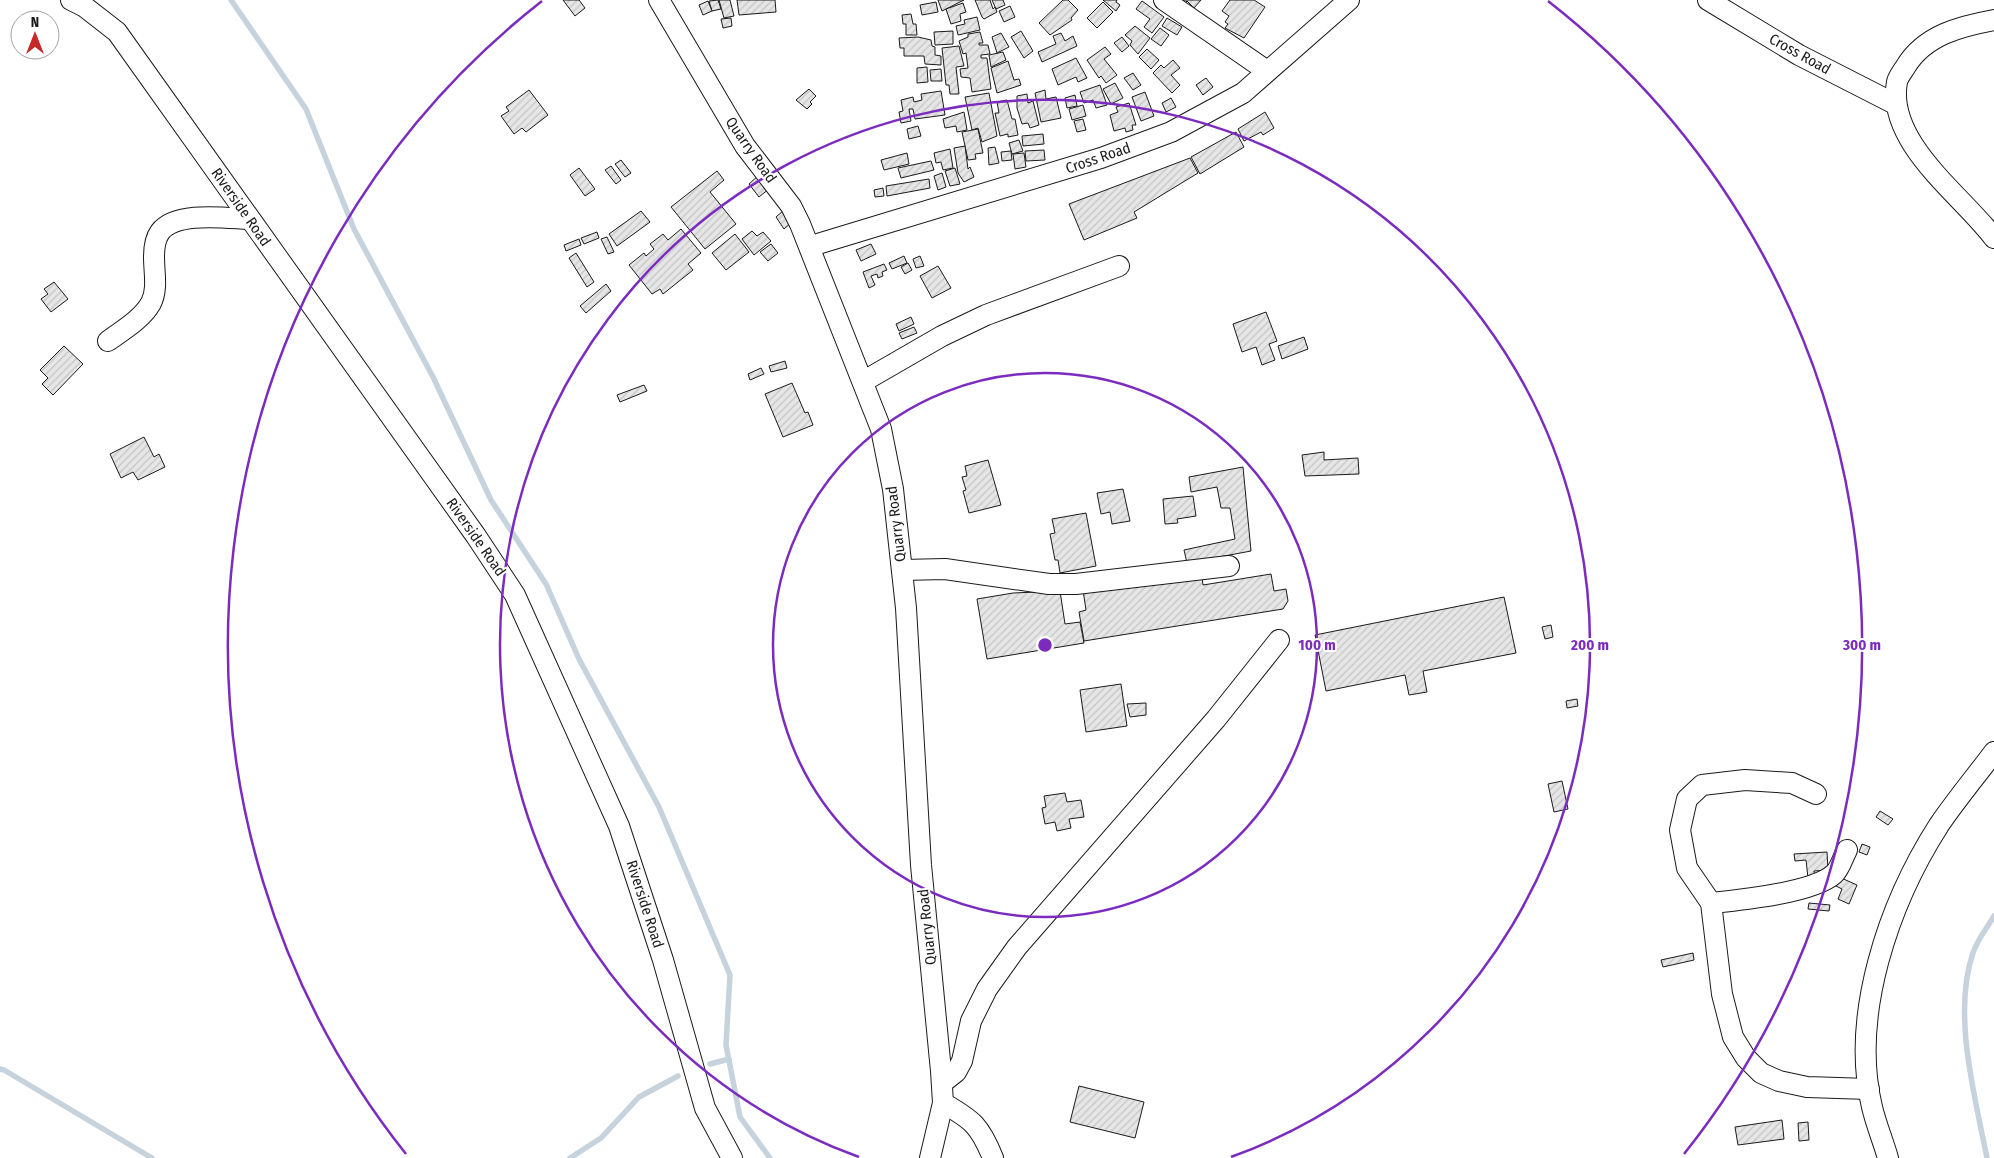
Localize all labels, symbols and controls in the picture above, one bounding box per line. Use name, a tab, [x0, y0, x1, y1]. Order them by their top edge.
north arrow	[10, 10, 60, 60]
text: N	[31, 14, 39, 31]
street label: Cross Road	[1766, 30, 1834, 78]
street label: Quarry Road	[722, 114, 780, 186]
street label: Cross Road	[1063, 139, 1133, 177]
street label: Riverside Road	[207, 164, 275, 250]
street label: Quarry Road	[882, 485, 910, 563]
street label: Riverside Road	[442, 494, 510, 580]
centre of rings	[1036, 636, 1054, 654]
text: 100 m	[1298, 636, 1336, 654]
text: 200 m	[1570, 636, 1609, 654]
text: 300 m	[1842, 636, 1881, 654]
street label: Riverside Road	[622, 858, 668, 950]
street label: Quarry Road	[914, 888, 940, 966]

